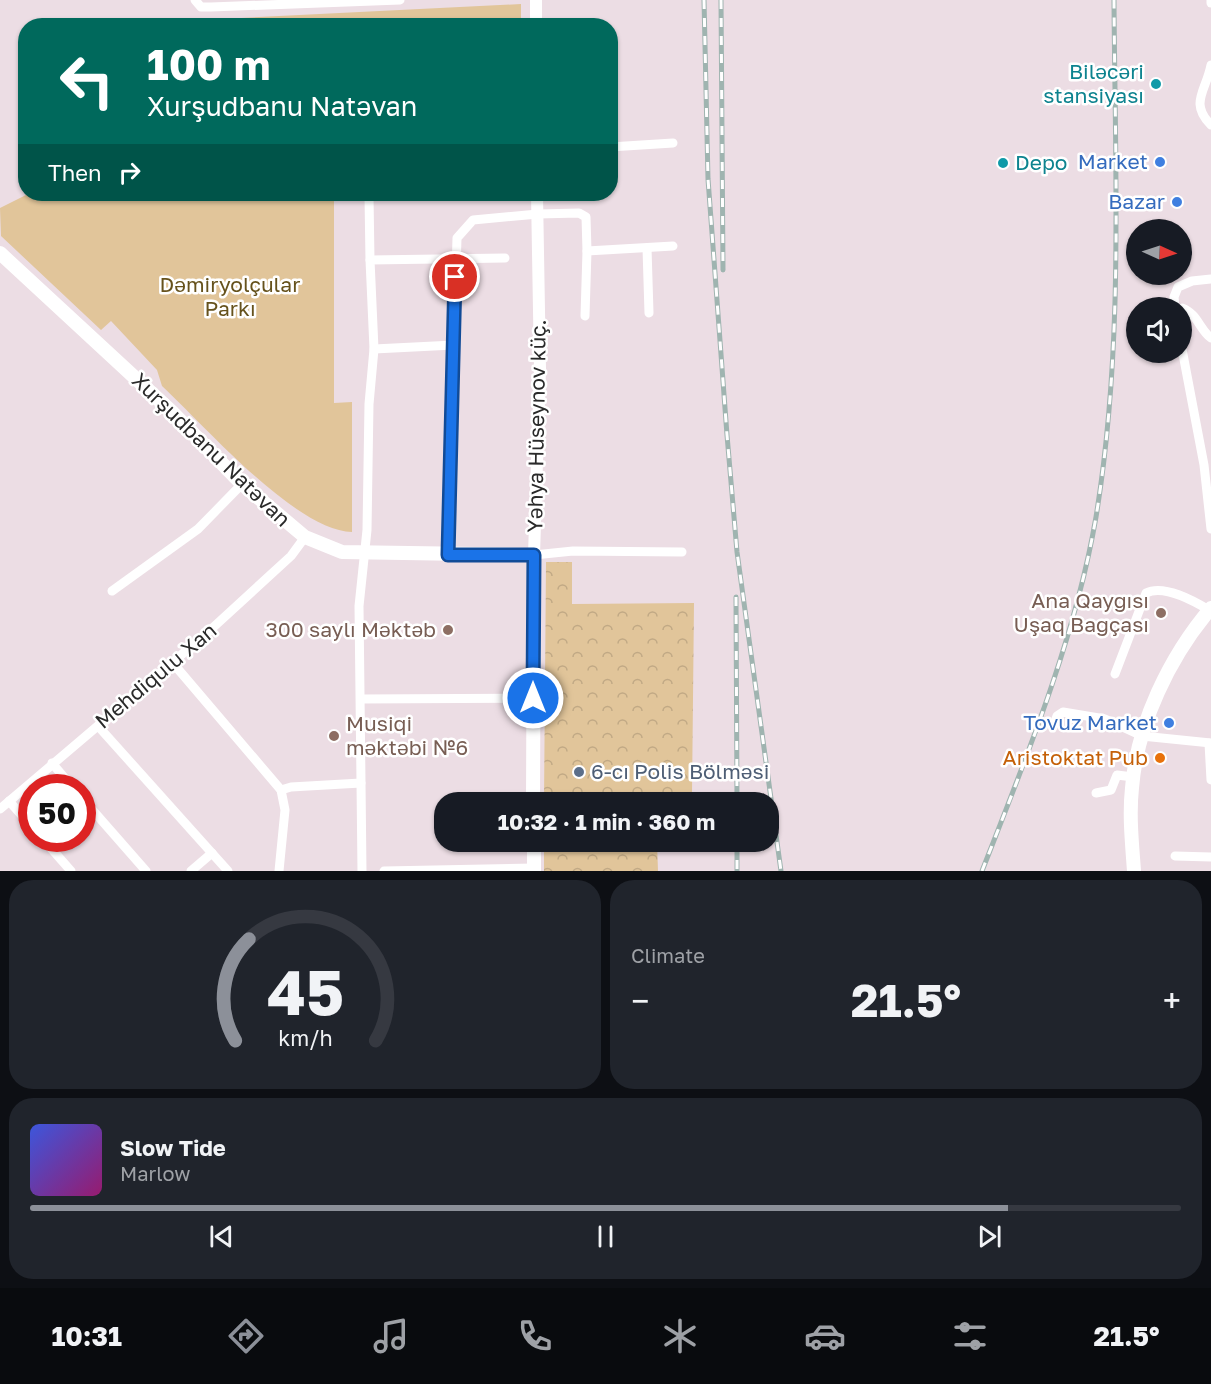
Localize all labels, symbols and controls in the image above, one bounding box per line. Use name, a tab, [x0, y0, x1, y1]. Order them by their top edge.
text: 100 m	[147, 39, 270, 89]
icon: left	[48, 42, 126, 120]
place label: Biləcəri stansiyası	[1043, 58, 1144, 108]
marker: Biləcəri stansiyası	[1149, 77, 1163, 91]
text: Xurşudbanu Natəvan	[147, 90, 417, 122]
place label: Market	[1078, 148, 1148, 174]
place label: Depo	[1015, 149, 1067, 175]
marker: Market	[1153, 155, 1167, 169]
icon: right	[113, 156, 146, 189]
marker: Depo	[996, 156, 1010, 170]
text: Then	[48, 159, 101, 186]
place label: Bazar	[1108, 188, 1165, 214]
marker: Bazar	[1170, 195, 1184, 209]
north arrow	[1126, 219, 1192, 285]
map controls	[1126, 219, 1192, 363]
pin	[429, 251, 480, 302]
icon: arrive	[438, 260, 471, 293]
park label: Dəmiryolçular Parkı	[160, 271, 300, 321]
button: sound	[1126, 297, 1192, 363]
street label: Yəhya Hüseynov küç.	[521, 319, 551, 533]
street label: Xurşudbanu Natəvan	[127, 367, 296, 532]
place label: Ana Qayğısı Uşaq Bağçası	[1014, 587, 1149, 637]
marker: Ana Qayğısı Uşaq Bağçası	[1154, 606, 1168, 620]
place label: 300 saylı Məktəb	[265, 616, 436, 642]
street label: Mehdiqulu Xan	[89, 617, 221, 734]
marker: 300 saylı Məktəb	[441, 623, 455, 637]
position arrow	[501, 666, 565, 730]
place label: Tovuz Market	[1023, 709, 1157, 735]
place label: Musiqi məktəbi №6	[346, 710, 468, 760]
marker: Tovuz Market	[1162, 716, 1176, 730]
marker: Musiqi məktəbi №6	[327, 729, 341, 743]
place label: Aristoktat Pub	[1003, 744, 1148, 770]
marker: Aristoktat Pub	[1153, 751, 1167, 765]
place label: 6-cı Polis Bölməsi	[591, 758, 769, 784]
marker: 6-cı Polis Bölməsi	[572, 765, 586, 779]
speed limit sign: 50	[18, 774, 96, 852]
text: 10:32 · 1 min · 360 m	[498, 808, 715, 835]
text: Climate	[631, 943, 705, 967]
text: 45	[266, 954, 344, 1029]
text: 21.5°	[851, 973, 961, 1027]
text: −	[631, 981, 649, 1020]
text: +	[1163, 981, 1181, 1020]
text: km/h	[278, 1026, 332, 1052]
text: Slow Tide	[120, 1134, 226, 1161]
text: Marlow	[120, 1161, 191, 1185]
icon: previous	[205, 1220, 238, 1253]
icon: pause	[589, 1220, 622, 1253]
icon: next	[973, 1220, 1006, 1253]
icon: directions	[225, 1315, 267, 1357]
icon: music	[370, 1315, 412, 1357]
icon: phone	[514, 1315, 556, 1357]
icon: climate	[659, 1315, 701, 1357]
icon: car	[804, 1315, 846, 1357]
icon: filters	[949, 1315, 991, 1357]
text: 10:31	[51, 1320, 122, 1352]
text: 21.5°	[1094, 1320, 1160, 1352]

